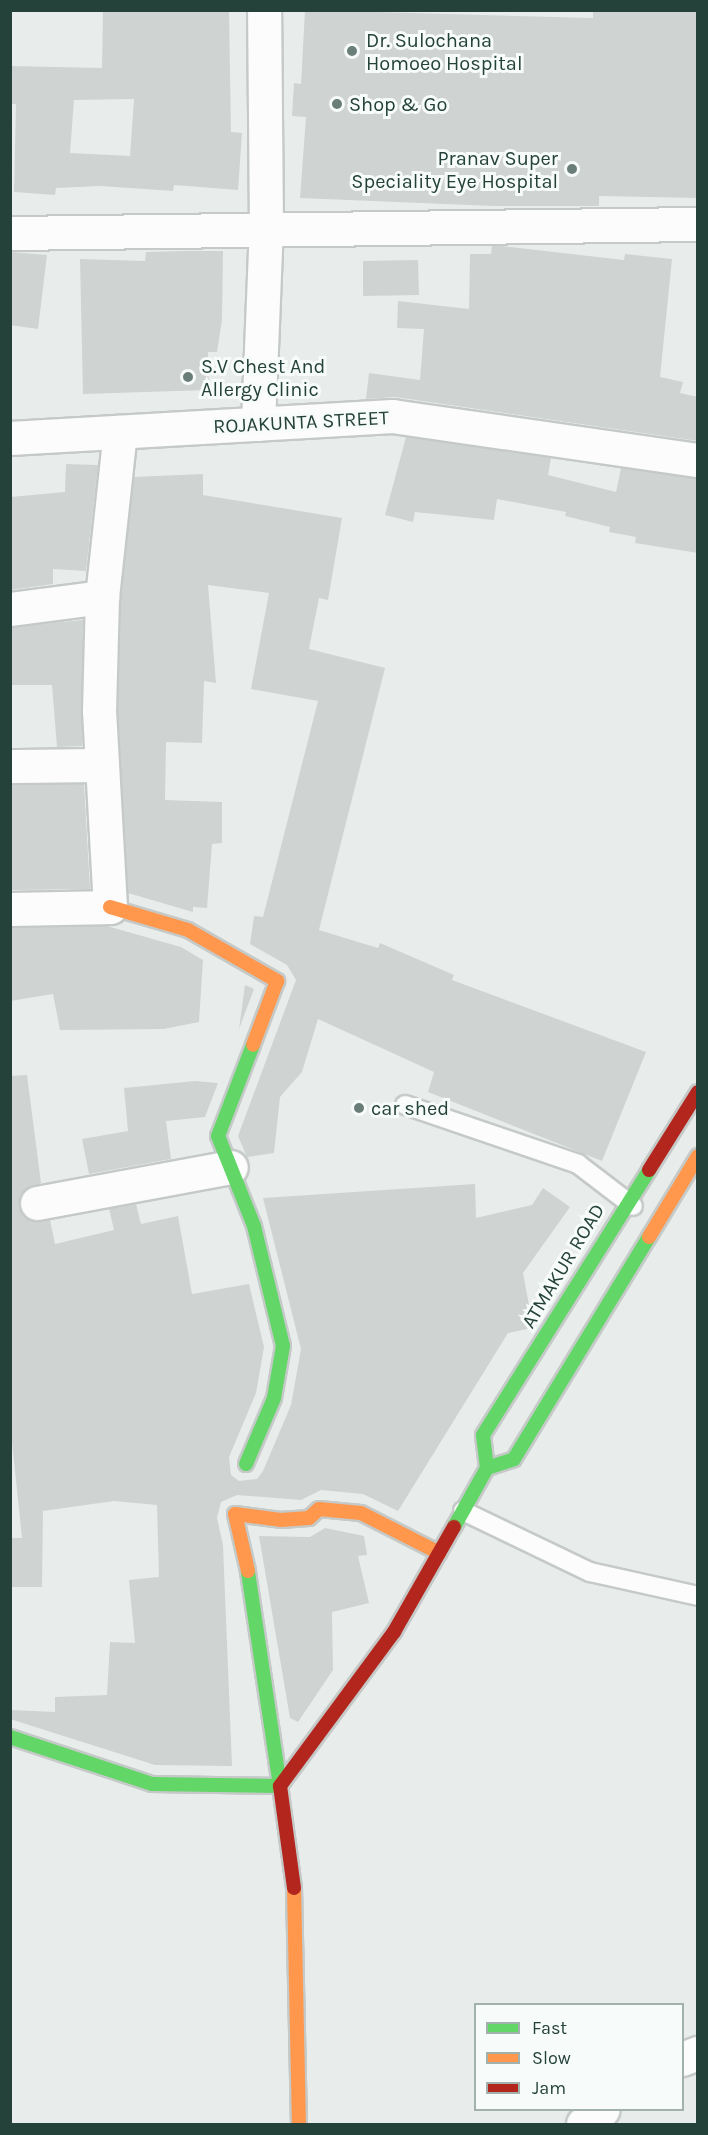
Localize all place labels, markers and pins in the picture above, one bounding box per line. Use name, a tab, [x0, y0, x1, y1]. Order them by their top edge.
place label: Dr. Sulochana Homoeo Hospital	[366, 28, 522, 75]
marker: Dr. Sulochana Homoeo Hospital	[343, 42, 361, 60]
place label: Shop & Go	[349, 92, 447, 116]
marker: Shop & Go	[330, 97, 344, 111]
place label: Pranav Super Speciality Eye Hospital	[351, 146, 558, 193]
marker: Pranav Super Speciality Eye Hospital	[563, 160, 581, 178]
place label: S.V Chest And Allergy Clinic	[201, 354, 325, 401]
marker: S.V Chest And Allergy Clinic	[179, 368, 197, 386]
place label: car shed	[371, 1096, 449, 1120]
marker: car shed	[352, 1101, 366, 1115]

